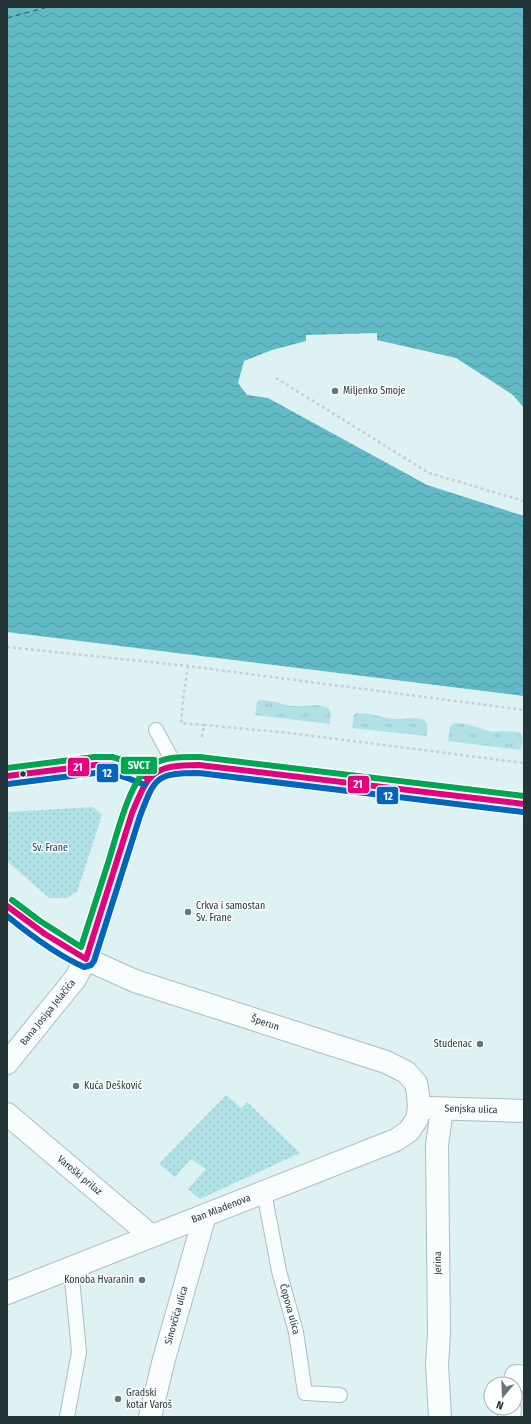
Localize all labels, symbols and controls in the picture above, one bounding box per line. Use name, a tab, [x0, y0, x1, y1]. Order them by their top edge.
place label: Miljenko Smoje	[343, 385, 406, 397]
marker: Miljenko Smoje	[330, 386, 340, 396]
line badge: SVCT	[120, 756, 158, 775]
line badge: 21	[67, 757, 90, 777]
text: SVCT	[128, 759, 151, 772]
text: 21	[72, 761, 83, 774]
line badge: 12	[96, 763, 119, 783]
text: 12	[102, 767, 112, 780]
unlabelled marker	[18, 769, 28, 779]
line badge: 21	[347, 775, 370, 794]
text: 21	[352, 778, 363, 791]
line badge: 12	[376, 786, 399, 805]
text: 12	[383, 790, 393, 803]
park label: Sv. Frane	[32, 842, 68, 854]
place label: Crkva i samostan Sv. Frane	[196, 900, 265, 924]
marker: Crkva i samostan Sv. Frane	[183, 907, 193, 917]
street label: Bana Josipa Jelačića	[18, 977, 78, 1048]
street label: Šperun	[249, 1011, 281, 1033]
place label: Studenac	[434, 1038, 473, 1050]
marker: Studenac	[475, 1039, 485, 1049]
place label: Kuća Dešković	[84, 1080, 143, 1092]
marker: Kuća Dešković	[71, 1081, 81, 1091]
street label: Senjska ulica	[444, 1103, 498, 1116]
street label: Varoški prilaz	[55, 1153, 104, 1198]
street label: Ban Mladenova	[190, 1192, 253, 1226]
street label: Jerina	[432, 1251, 444, 1275]
place label: Konoba Hvaranin	[64, 1274, 134, 1286]
marker: Konoba Hvaranin	[137, 1275, 147, 1285]
street label: Čopova ulica	[277, 1282, 302, 1336]
street label: Sinovčića ulica	[162, 1285, 190, 1346]
north arrow	[483, 1376, 523, 1416]
place label: Gradski kotar Varoš	[126, 1387, 172, 1411]
marker: Gradski kotar Varoš	[113, 1394, 123, 1404]
text: N	[495, 1398, 505, 1412]

